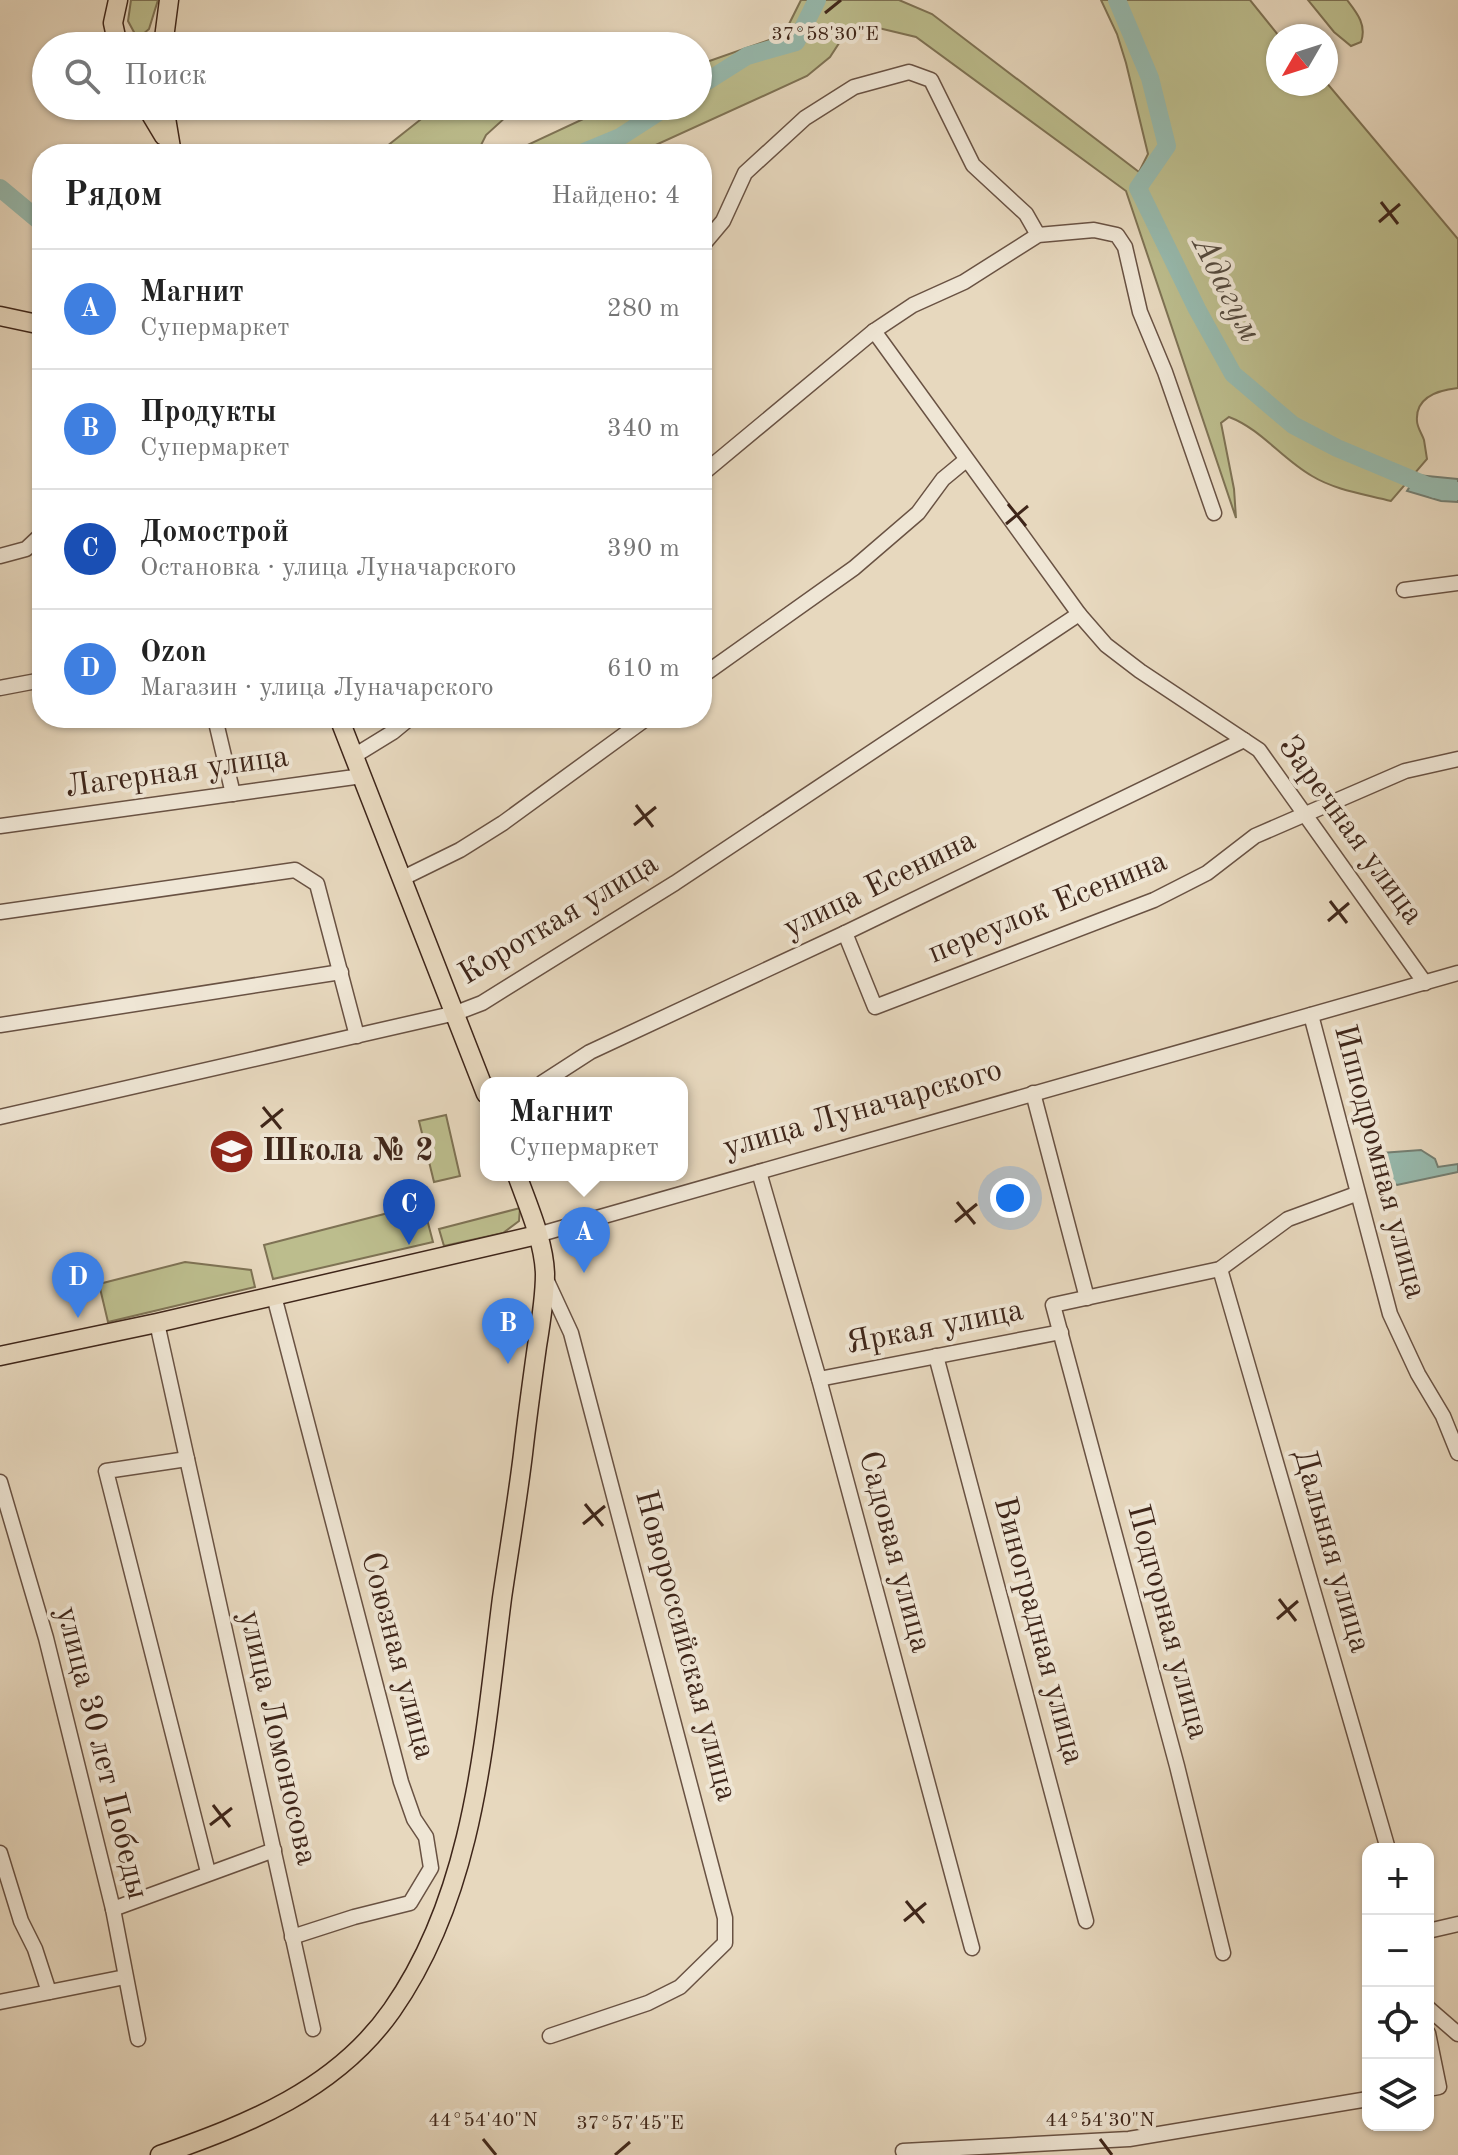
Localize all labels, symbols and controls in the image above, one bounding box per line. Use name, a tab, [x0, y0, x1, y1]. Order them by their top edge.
north arrow	[1266, 24, 1338, 96]
text: 37°58'30"E	[771, 25, 879, 45]
search box	[32, 32, 712, 120]
icon: search	[60, 54, 104, 98]
text: Поиск	[124, 61, 207, 91]
text: Рядом	[64, 179, 163, 213]
text: Найдено: 4	[551, 183, 680, 209]
water label: Адагум	[1184, 229, 1267, 348]
text: Магнит	[140, 278, 244, 308]
text: A	[80, 296, 100, 322]
text: 280 m	[607, 296, 680, 322]
text: Супермаркет	[140, 315, 289, 341]
text: Продукты	[140, 398, 277, 428]
text: B	[81, 416, 99, 442]
text: 340 m	[607, 416, 680, 442]
text: Супермаркет	[140, 435, 289, 461]
text: Домострой	[140, 518, 289, 548]
text: C	[81, 536, 99, 562]
text: 390 m	[607, 536, 680, 562]
text: Остановка · улица Луначарского	[140, 555, 516, 581]
text: Ozon	[140, 638, 207, 668]
text: D	[80, 656, 100, 682]
text: 610 m	[607, 656, 680, 682]
text: Магазин · улица Луначарского	[140, 675, 494, 701]
street label: Заречная улица	[1271, 731, 1429, 931]
street label: Лагерная улица	[63, 741, 291, 805]
street label: улица Есенина	[779, 825, 981, 945]
street label: переулок Есенина	[924, 845, 1172, 971]
street label: Короткая улица	[454, 848, 664, 992]
street label: Ипподромная улица	[1327, 1022, 1431, 1303]
street label: улица Луначарского	[720, 1055, 1006, 1165]
popup	[480, 1077, 688, 1181]
text: Магнит	[509, 1098, 613, 1128]
school or university icon: Школа № 2	[207, 1128, 255, 1176]
text: Супермаркет	[509, 1135, 659, 1161]
place label: Школа № 2	[262, 1136, 434, 1168]
your location	[990, 1178, 1030, 1218]
pin: C	[383, 1179, 435, 1245]
pin: A	[558, 1207, 610, 1273]
pin: D	[52, 1252, 104, 1318]
street label: Яркая улица	[844, 1295, 1027, 1361]
pin: B	[482, 1298, 534, 1364]
street label: Дальняя улица	[1287, 1445, 1375, 1657]
street label: Садовая улица	[852, 1448, 936, 1656]
street label: Новороссийская улица	[628, 1487, 742, 1805]
street label: Виноградная улица	[987, 1494, 1089, 1768]
street label: Подгорная улица	[1120, 1501, 1214, 1743]
street label: Союзная улица	[354, 1549, 440, 1763]
street label: улица 30 лет Победы	[49, 1603, 153, 1903]
street label: улица Ломоносова	[232, 1608, 322, 1869]
map controls	[1362, 1843, 1434, 2131]
button: +	[1362, 1843, 1434, 1915]
button: −	[1362, 1915, 1434, 1987]
button: locate	[1362, 1987, 1434, 2059]
button: layers	[1362, 2059, 1434, 2131]
text: 44°54'40"N	[428, 2111, 538, 2131]
text: 44°54'30"N	[1045, 2111, 1155, 2131]
text: 37°57'45"E	[576, 2114, 684, 2134]

